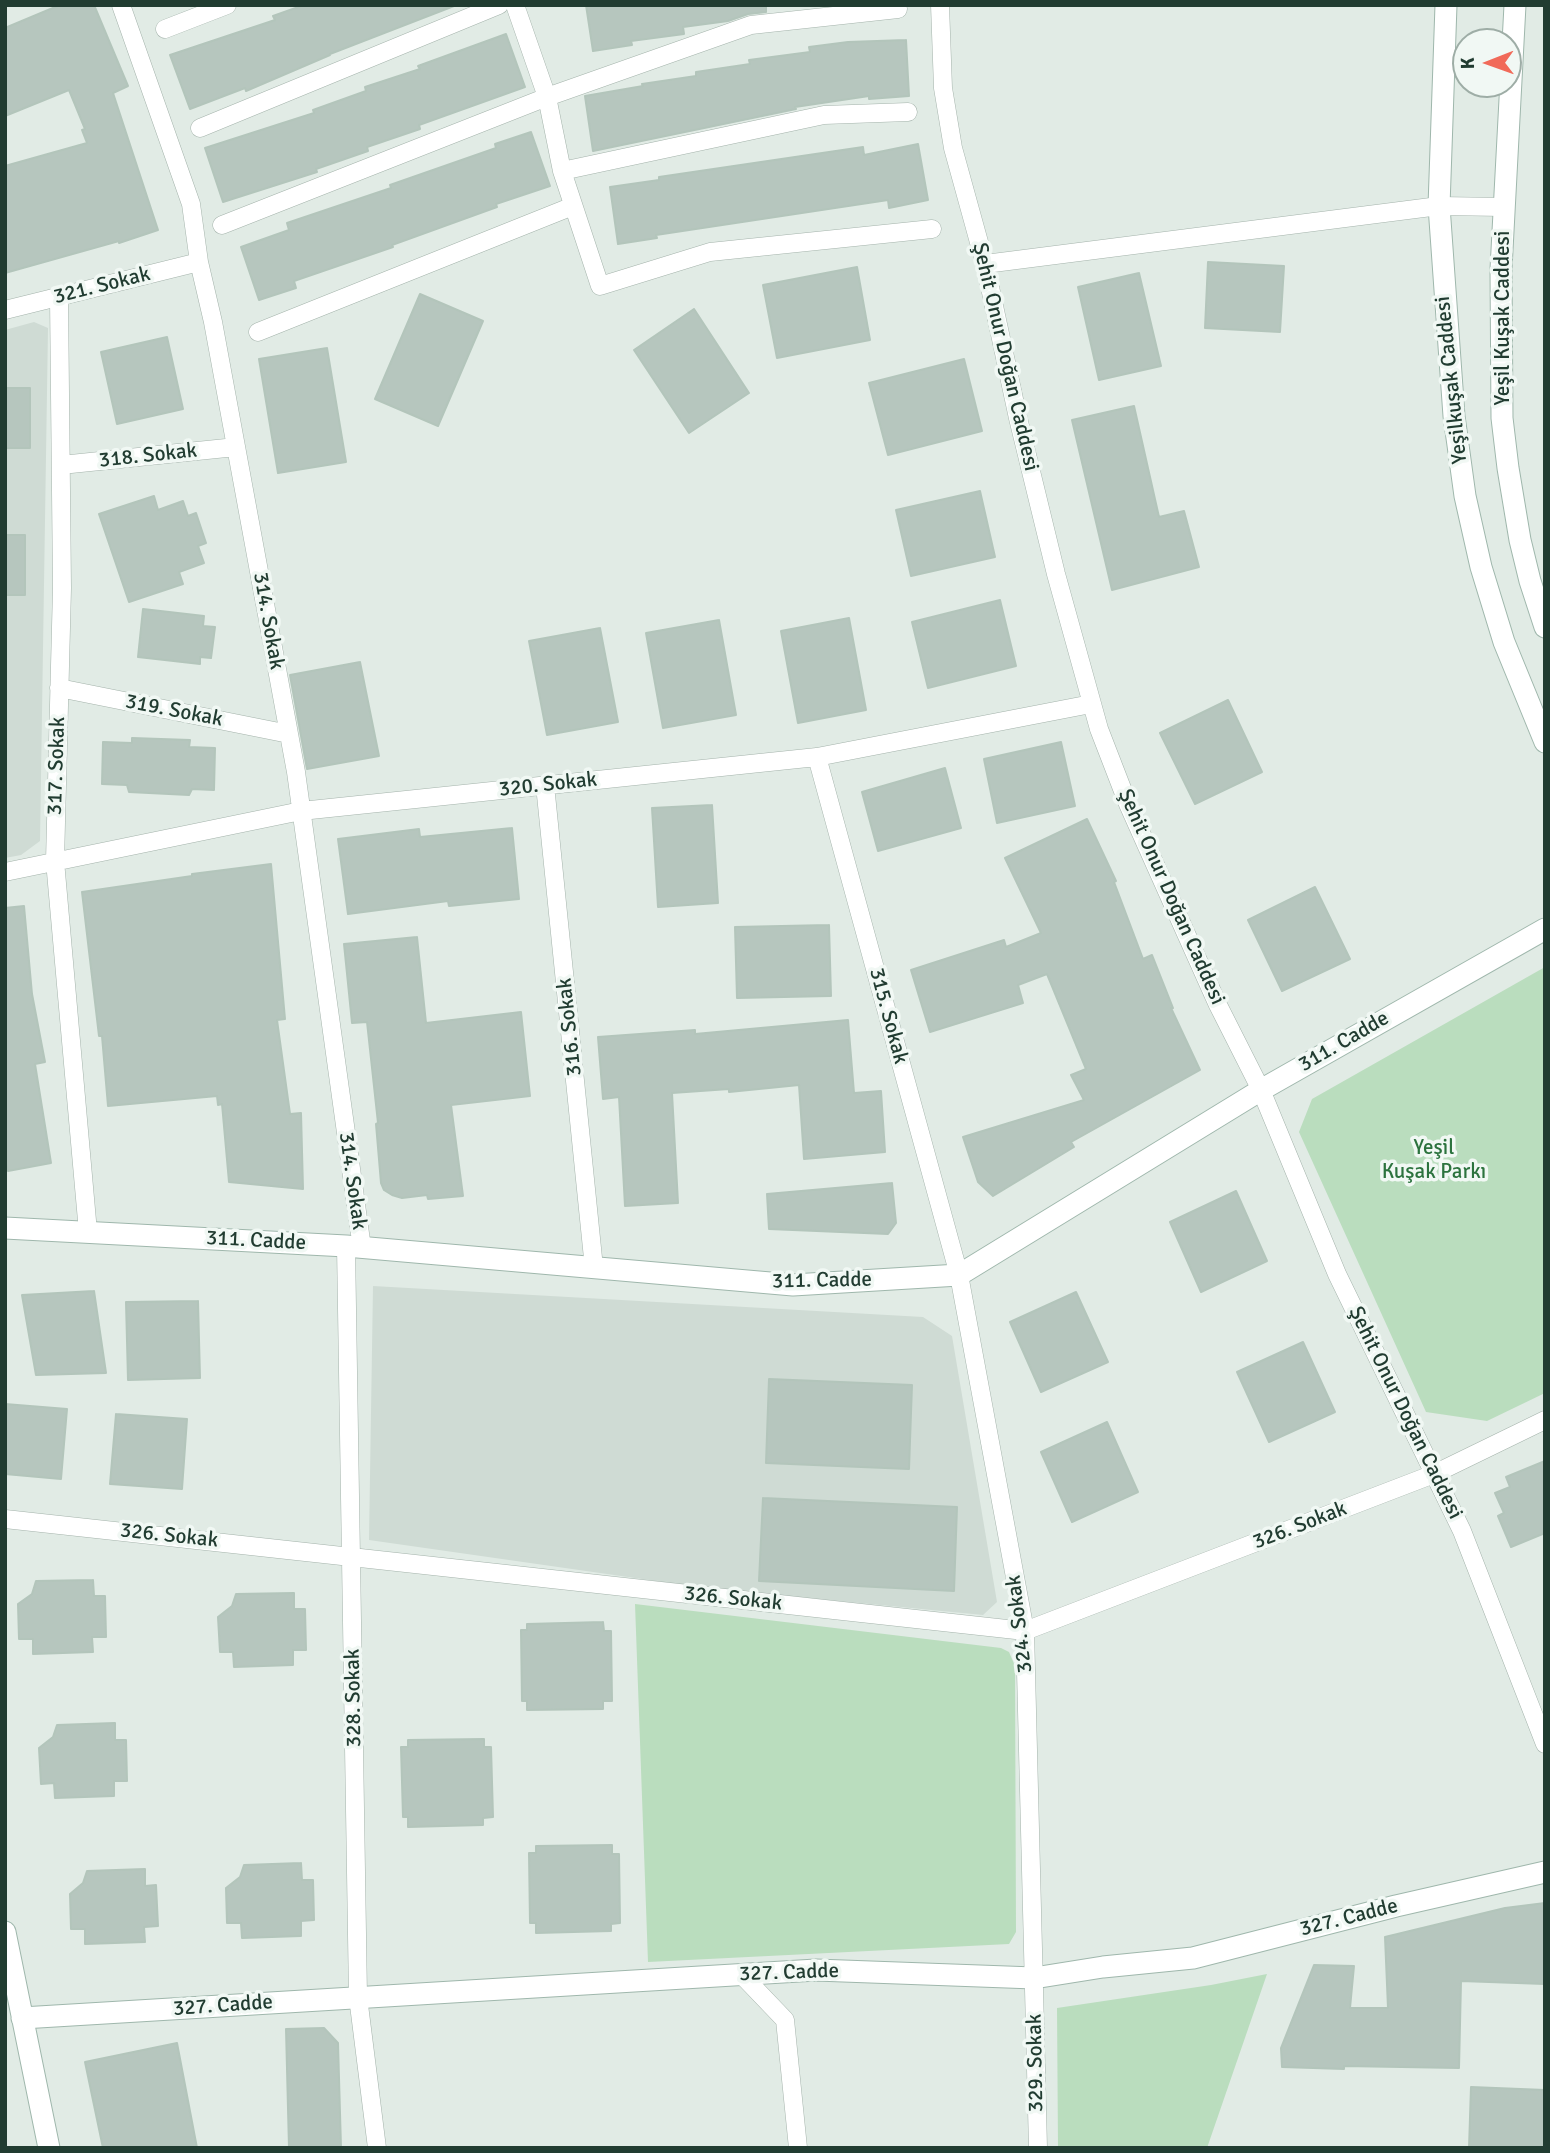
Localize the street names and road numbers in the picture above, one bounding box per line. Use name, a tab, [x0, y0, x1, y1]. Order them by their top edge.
street label: Yeşil Kuşak Caddesi	[1490, 231, 1516, 405]
street label: Şehit Onur Doğan Caddesi	[966, 240, 1044, 474]
street label: 321. Sokak	[51, 262, 153, 310]
street label: Yeşilkuşak Caddesi	[1431, 295, 1473, 465]
street label: 318. Sokak	[98, 438, 198, 474]
street label: 314. Sokak	[247, 570, 289, 672]
street label: 319. Sokak	[123, 689, 225, 733]
street label: 317. Sokak	[43, 716, 71, 816]
street label: 320. Sokak	[498, 767, 598, 803]
street label: Şehit Onur Doğan Caddesi	[1112, 785, 1230, 1009]
street label: 315. Sokak	[863, 965, 913, 1067]
street label: 316. Sokak	[552, 977, 588, 1077]
street label: 311. Cadde	[1294, 1006, 1394, 1078]
street label: 314. Sokak	[333, 1130, 371, 1232]
street label: 311. Cadde	[205, 1226, 307, 1256]
street label: 311. Cadde	[772, 1268, 872, 1294]
street label: Şehit Onur Doğan Caddesi	[1343, 1303, 1467, 1523]
street label: 326. Sokak	[1250, 1497, 1350, 1555]
street label: 326. Sokak	[119, 1518, 219, 1554]
street label: 324. Sokak	[1001, 1574, 1039, 1674]
street label: 326. Sokak	[683, 1581, 783, 1617]
street label: 328. Sokak	[341, 1649, 367, 1747]
street label: 327. Cadde	[1297, 1894, 1401, 1942]
street label: 327. Cadde	[739, 1959, 839, 1987]
street label: 327. Cadde	[172, 1990, 274, 2022]
street label: 329. Sokak	[1023, 2014, 1049, 2112]

